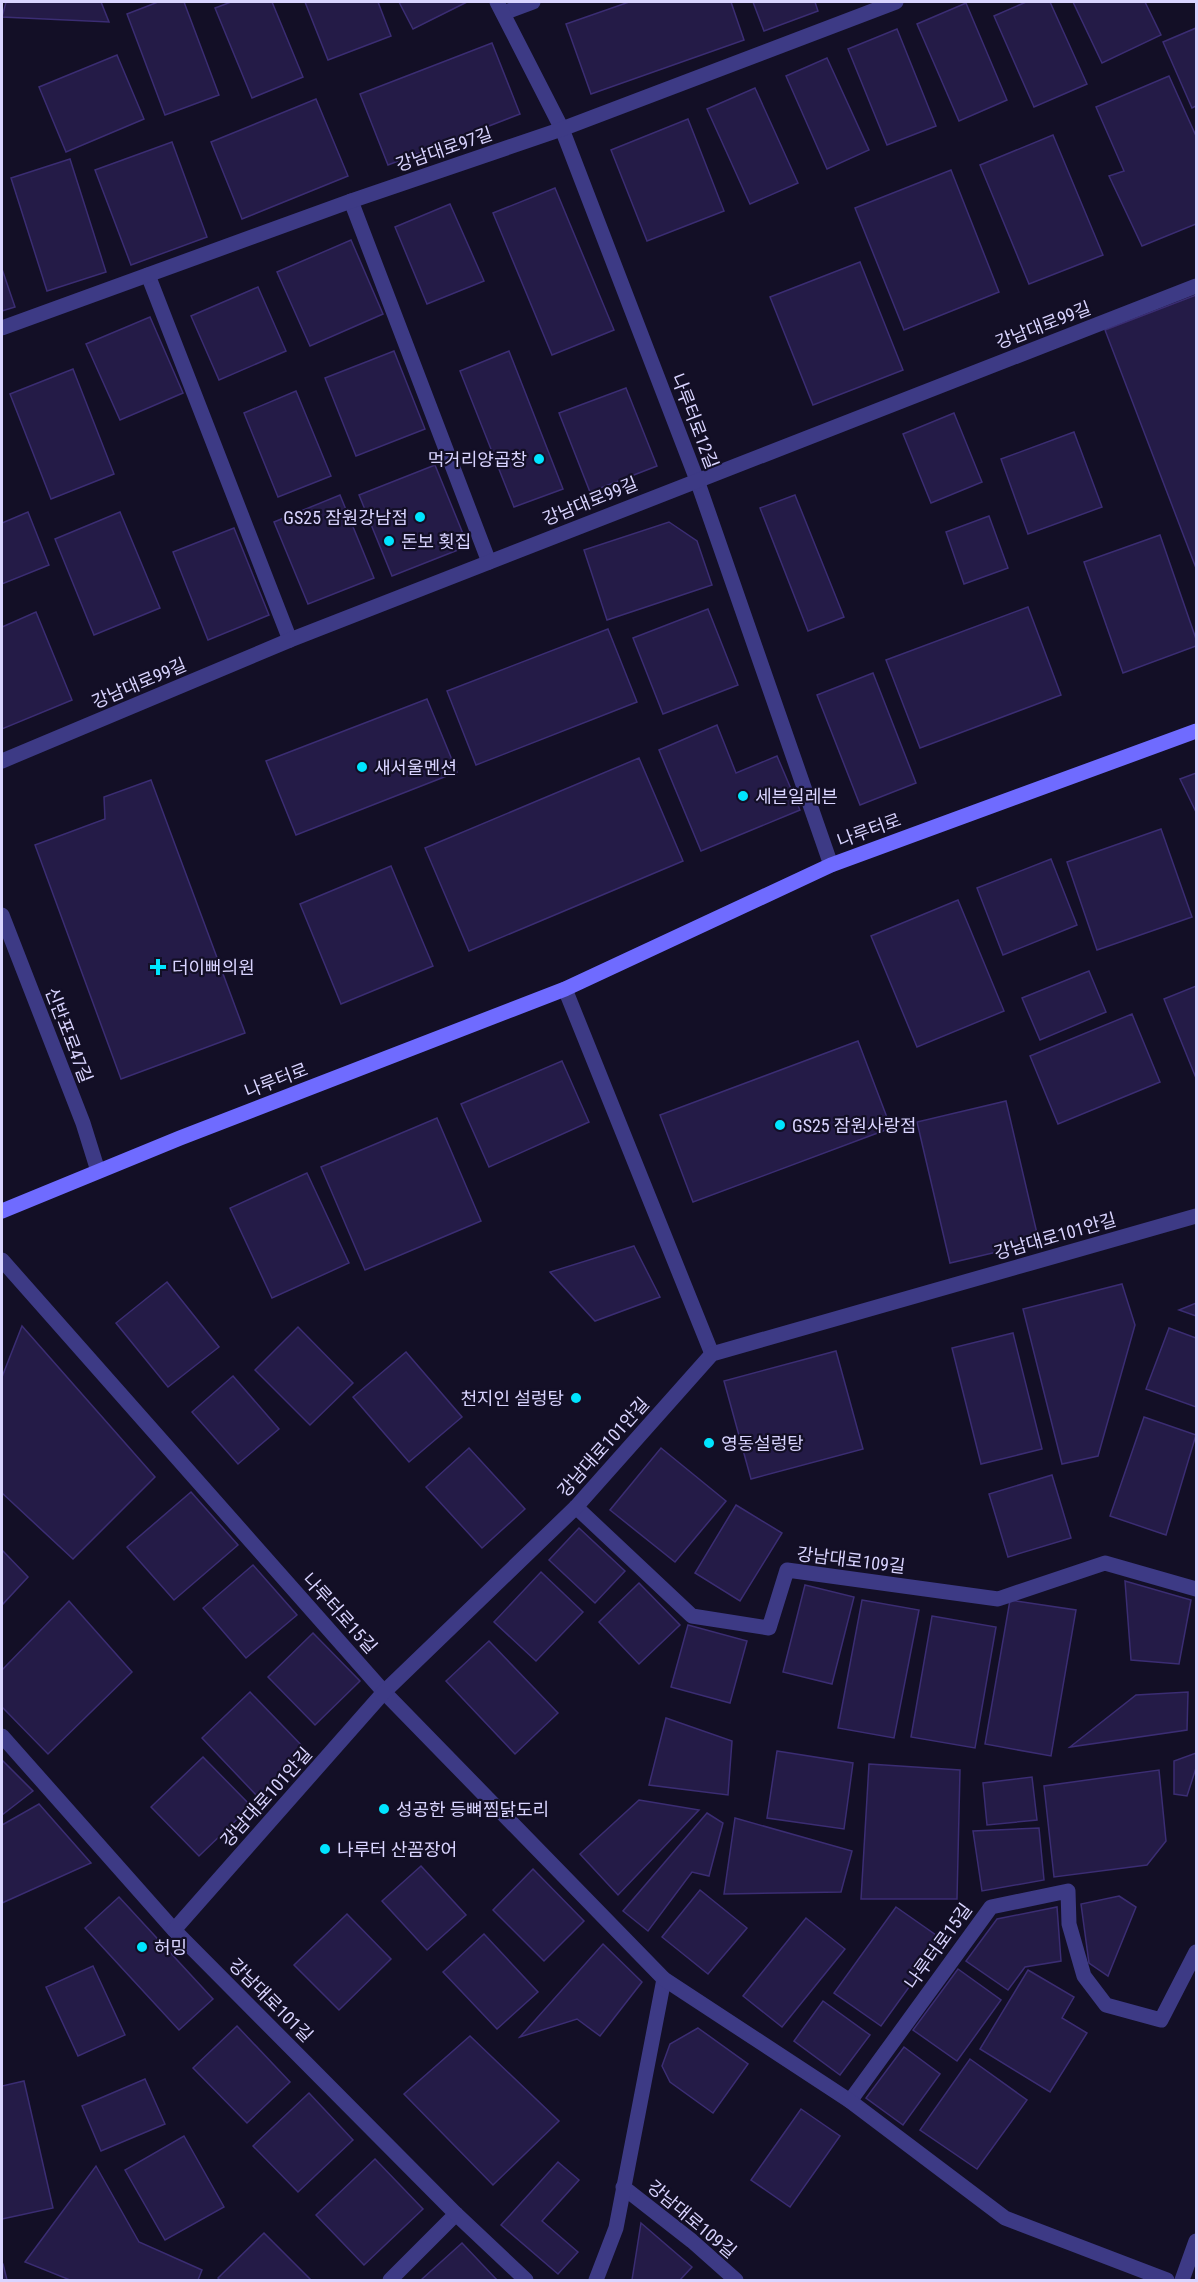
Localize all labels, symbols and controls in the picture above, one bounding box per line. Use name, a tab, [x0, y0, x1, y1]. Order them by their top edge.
street label: 강남대로97길	[393, 123, 495, 175]
street label: 강남대로99길	[992, 297, 1094, 353]
street label: 나루터로12길	[667, 370, 723, 472]
place label: 먹거리양곱창	[428, 449, 527, 470]
marker: 먹거리양곱창	[532, 452, 546, 466]
street label: 강남대로99길	[539, 472, 641, 530]
place label: GS25 잠원강남점	[283, 507, 408, 528]
marker: GS25 잠원강남점	[413, 510, 427, 524]
place label: 돈보 횟집	[401, 531, 471, 552]
marker: 돈보 횟집	[382, 534, 396, 548]
street label: 강남대로99길	[89, 654, 189, 712]
place label: 새서울멘션	[374, 757, 457, 778]
marker: 새서울멘션	[355, 760, 369, 774]
place label: 세븐일레븐	[755, 786, 838, 807]
marker: 세븐일레븐	[736, 789, 750, 803]
street label: 나루터로	[834, 809, 904, 851]
place label: 더이뻐의원	[172, 957, 255, 978]
marker: 더이뻐의원	[149, 958, 167, 976]
street label: 신반포로47길	[41, 984, 97, 1086]
street label: 나루터로	[241, 1058, 311, 1102]
place label: GS25 잠원사랑점	[792, 1115, 917, 1136]
marker: GS25 잠원사랑점	[773, 1118, 787, 1132]
street label: 강남대로101안길	[992, 1209, 1118, 1263]
place label: 천지인 설렁탕	[461, 1388, 564, 1409]
marker: 천지인 설렁탕	[569, 1391, 583, 1405]
street label: 강남대로101안길	[553, 1393, 653, 1501]
place label: 영동설렁탕	[721, 1433, 804, 1454]
marker: 영동설렁탕	[702, 1436, 716, 1450]
street label: 강남대로109길	[795, 1543, 907, 1577]
street label: 나루터로15길	[299, 1569, 381, 1657]
street label: 강남대로101안길	[216, 1743, 316, 1851]
place label: 성공한 등뼈찜닭도리	[396, 1799, 549, 1820]
marker: 성공한 등뼈찜닭도리	[377, 1802, 391, 1816]
place label: 나루터 산꼼장어	[337, 1839, 457, 1860]
marker: 나루터 산꼼장어	[318, 1842, 332, 1856]
street label: 나루터로15길	[900, 1899, 976, 1993]
place label: 허밍	[154, 1937, 187, 1958]
marker: 허밍	[135, 1940, 149, 1954]
street label: 강남대로101길	[225, 1954, 317, 2046]
street label: 강남대로109길	[643, 2176, 741, 2262]

